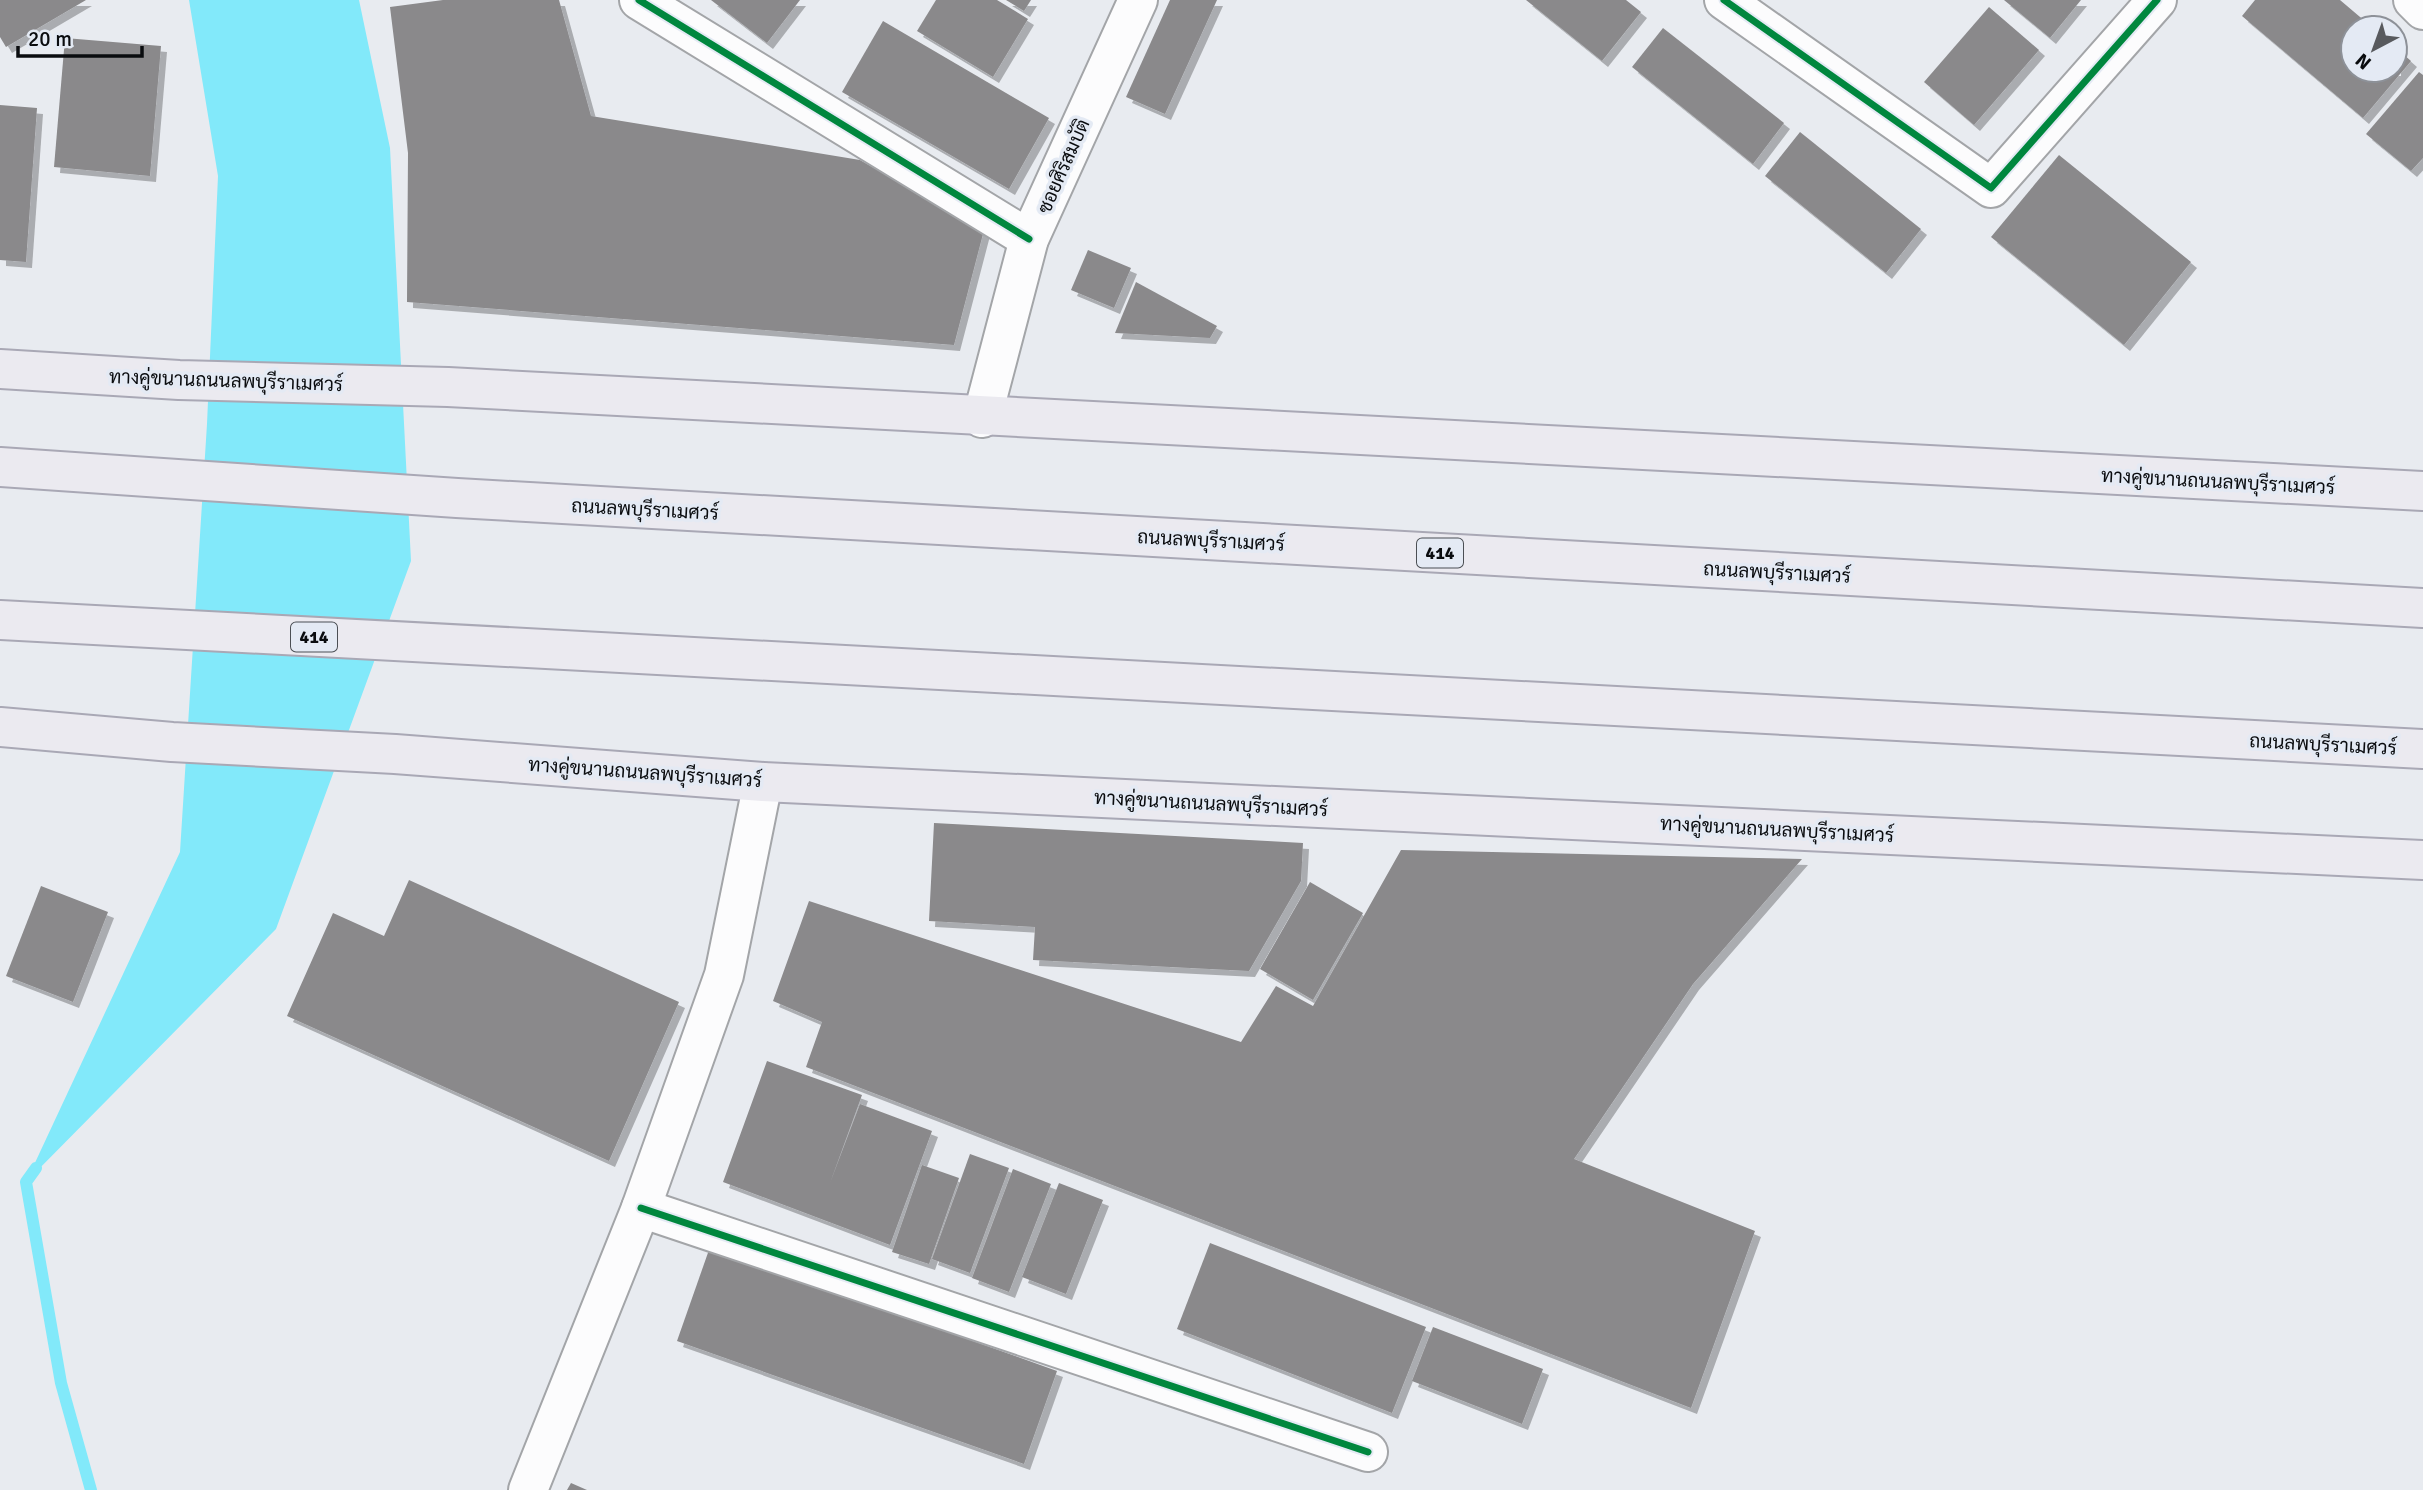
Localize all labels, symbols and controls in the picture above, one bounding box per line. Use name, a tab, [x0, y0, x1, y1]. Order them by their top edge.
scale bar	[18, 14, 142, 58]
north arrow	[2339, 14, 2409, 84]
text: 20 m	[28, 26, 72, 52]
text: N	[2351, 48, 2376, 74]
street label: ซอยศิริสมบัติ	[1032, 115, 1095, 217]
street label: ทางคู่ขนานถนนลพบุรีราเมศวร์	[108, 364, 343, 398]
street label: ทางคู่ขนานถนนลพบุรีราเมศวร์	[2100, 463, 2336, 501]
street label: ถนนลพบุรีราเมศวร์	[571, 493, 719, 526]
street label: ถนนลพบุรีราเมศวร์	[1137, 524, 1285, 557]
road number: 414	[1417, 538, 1463, 568]
street label: ถนนลพบุรีราเมศวร์	[1703, 556, 1851, 589]
road number: 414	[291, 622, 337, 652]
street label: ถนนลพบุรีราเมศวร์	[2249, 728, 2397, 761]
street label: ทางคู่ขนานถนนลพบุรีราเมศวร์	[527, 752, 763, 794]
street label: ทางคู่ขนานถนนลพบุรีราเมศวร์	[1093, 785, 1329, 823]
street label: ทางคู่ขนานถนนลพบุรีราเมศวร์	[1659, 811, 1895, 849]

